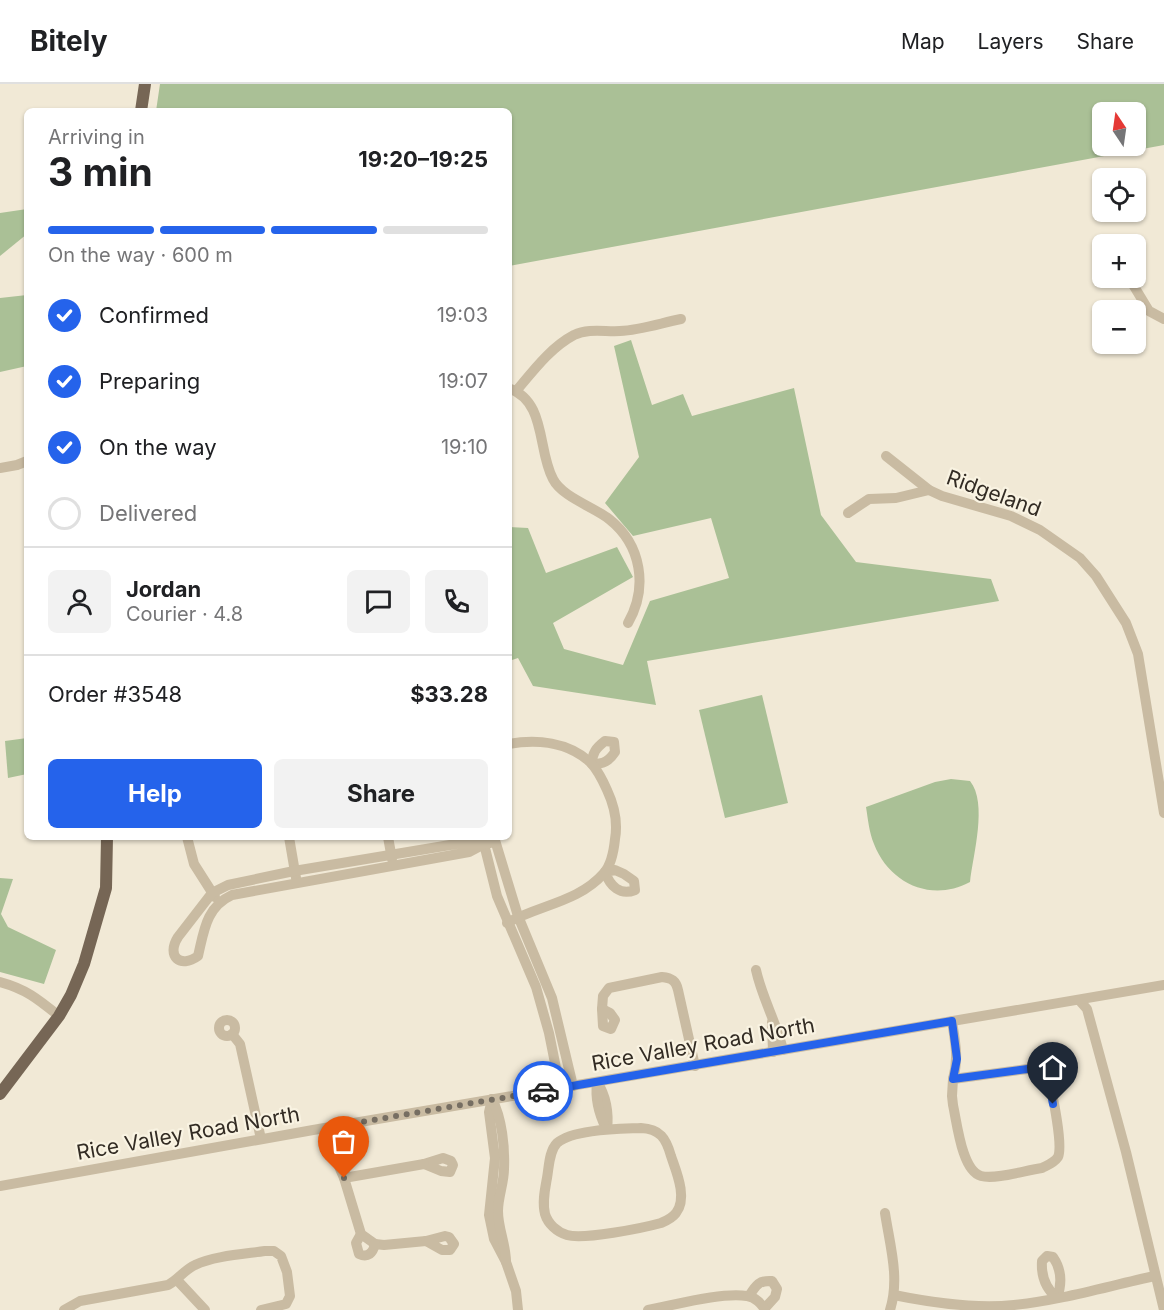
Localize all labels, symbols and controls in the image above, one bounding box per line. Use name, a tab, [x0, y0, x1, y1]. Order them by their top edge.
text: Bitely	[30, 24, 108, 58]
text: Map	[901, 29, 945, 54]
text: Layers	[978, 29, 1044, 54]
text: Share	[1077, 29, 1134, 54]
north arrow	[1092, 102, 1146, 156]
map controls	[1092, 102, 1146, 354]
text: Arriving in	[48, 125, 145, 149]
text: 19:20–19:25	[358, 146, 488, 172]
text: 3 min	[48, 148, 153, 195]
button: locate	[1092, 168, 1146, 222]
button: +	[1092, 234, 1146, 288]
text: On the way · 600 m	[48, 243, 233, 267]
icon: check	[48, 299, 81, 332]
button: −	[1092, 300, 1146, 354]
text: Confirmed	[99, 302, 209, 328]
text: 19:03	[437, 303, 488, 327]
icon: check	[48, 365, 81, 398]
text: Preparing	[99, 368, 200, 394]
text: 19:07	[438, 369, 488, 393]
icon: check	[48, 431, 81, 464]
text: On the way	[99, 434, 217, 460]
text: 19:10	[441, 435, 488, 459]
street label: Ridgeland	[943, 464, 1045, 522]
text: Delivered	[99, 500, 197, 526]
button: person	[48, 570, 111, 633]
button: chat	[347, 570, 410, 633]
button: phone	[425, 570, 488, 633]
text: Jordan	[126, 576, 201, 602]
text: Courier · 4.8	[126, 602, 243, 626]
text: Order #3548	[48, 681, 182, 707]
text: $33.28	[410, 681, 488, 707]
button: Help	[48, 759, 262, 828]
button: Share	[274, 759, 488, 828]
street label: Rice Valley Road North	[589, 1012, 817, 1076]
pin	[1027, 1042, 1078, 1104]
icon: home	[1036, 1051, 1069, 1084]
courier	[513, 1061, 573, 1121]
icon: car	[527, 1075, 560, 1108]
street label: Rice Valley Road North	[74, 1101, 302, 1165]
pin	[318, 1116, 369, 1178]
icon: bag	[327, 1125, 360, 1158]

